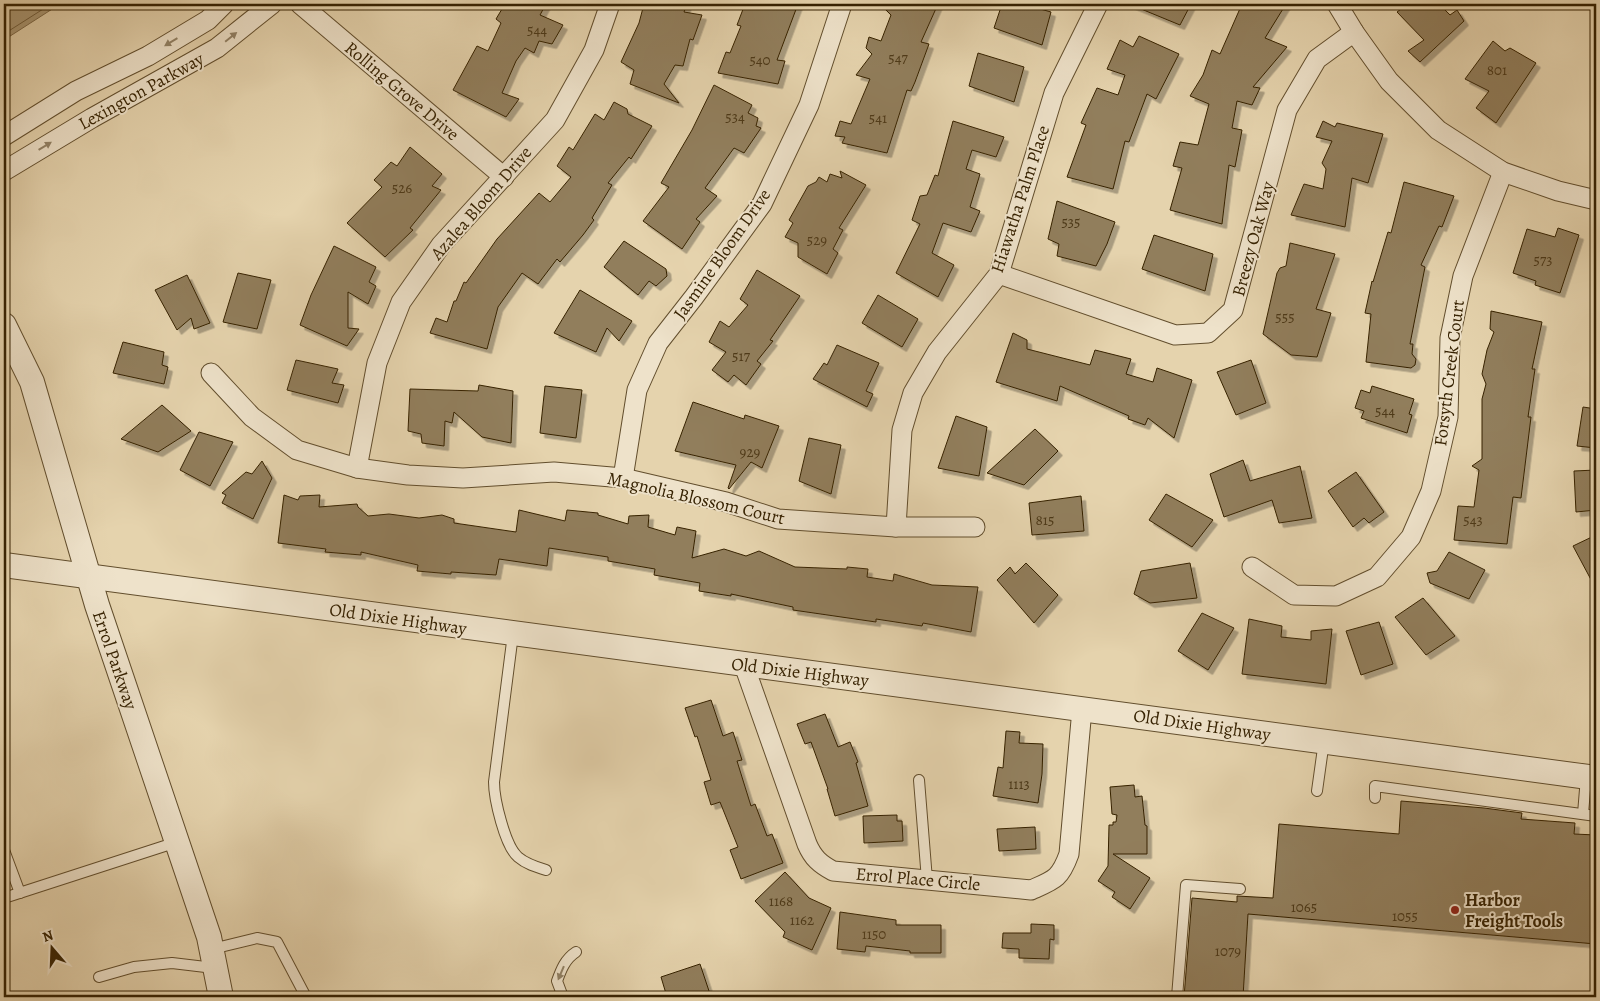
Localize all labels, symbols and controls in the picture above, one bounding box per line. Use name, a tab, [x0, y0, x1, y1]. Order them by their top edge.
house number: 544	[527, 20, 547, 40]
one-way arrow	[224, 32, 237, 43]
street label: Rolling Grove Drive	[340, 36, 464, 146]
one-way arrow	[164, 38, 177, 47]
street label: Lexington Parkway	[74, 46, 209, 135]
house number: 547	[888, 48, 908, 68]
house number: 540	[749, 50, 771, 70]
house number: 801	[1487, 60, 1507, 80]
house number: 534	[725, 107, 745, 127]
house number: 541	[869, 108, 887, 128]
street label: Hiawatha Palm Place	[985, 122, 1055, 276]
one-way arrow	[39, 141, 52, 151]
street label: Azalea Bloom Drive	[424, 141, 537, 266]
house number: 526	[392, 178, 412, 198]
street label: Breezy Oak Way	[1226, 178, 1280, 299]
street label: Jasmine Bloom Drive	[668, 184, 776, 324]
house number: 535	[1061, 212, 1081, 232]
house number: 529	[807, 230, 827, 250]
house number: 573	[1534, 250, 1553, 270]
street label: Forsyth Creek Court	[1428, 298, 1470, 448]
house number: 555	[1275, 307, 1295, 327]
house number: 517	[732, 346, 751, 366]
house number: 544	[1375, 401, 1395, 421]
house number: 929	[740, 442, 761, 462]
street label: Magnolia Blossom Court	[605, 466, 787, 530]
house number: 815	[1036, 510, 1054, 530]
house number: 543	[1463, 510, 1483, 530]
street label: Old Dixie Highway	[328, 597, 469, 641]
street label: Errol Parkway	[87, 607, 143, 713]
street label: Old Dixie Highway	[730, 652, 871, 692]
street label: Old Dixie Highway	[1132, 703, 1273, 747]
house number: 1113	[1008, 774, 1030, 794]
street label: Errol Place Circle	[855, 862, 981, 896]
place label: Harbor Freight Tools	[1465, 888, 1563, 933]
house number: 1168	[769, 891, 793, 911]
house number: 1065	[1291, 897, 1317, 917]
marker: Harbor Freight Tools	[1449, 904, 1461, 916]
house number: 1055	[1392, 906, 1418, 926]
house number: 1162	[790, 910, 814, 930]
north arrow	[28, 924, 78, 974]
house number: 1150	[862, 924, 886, 944]
text: N	[40, 926, 56, 947]
house number: 1079	[1215, 941, 1241, 961]
one-way arrow	[556, 966, 564, 980]

